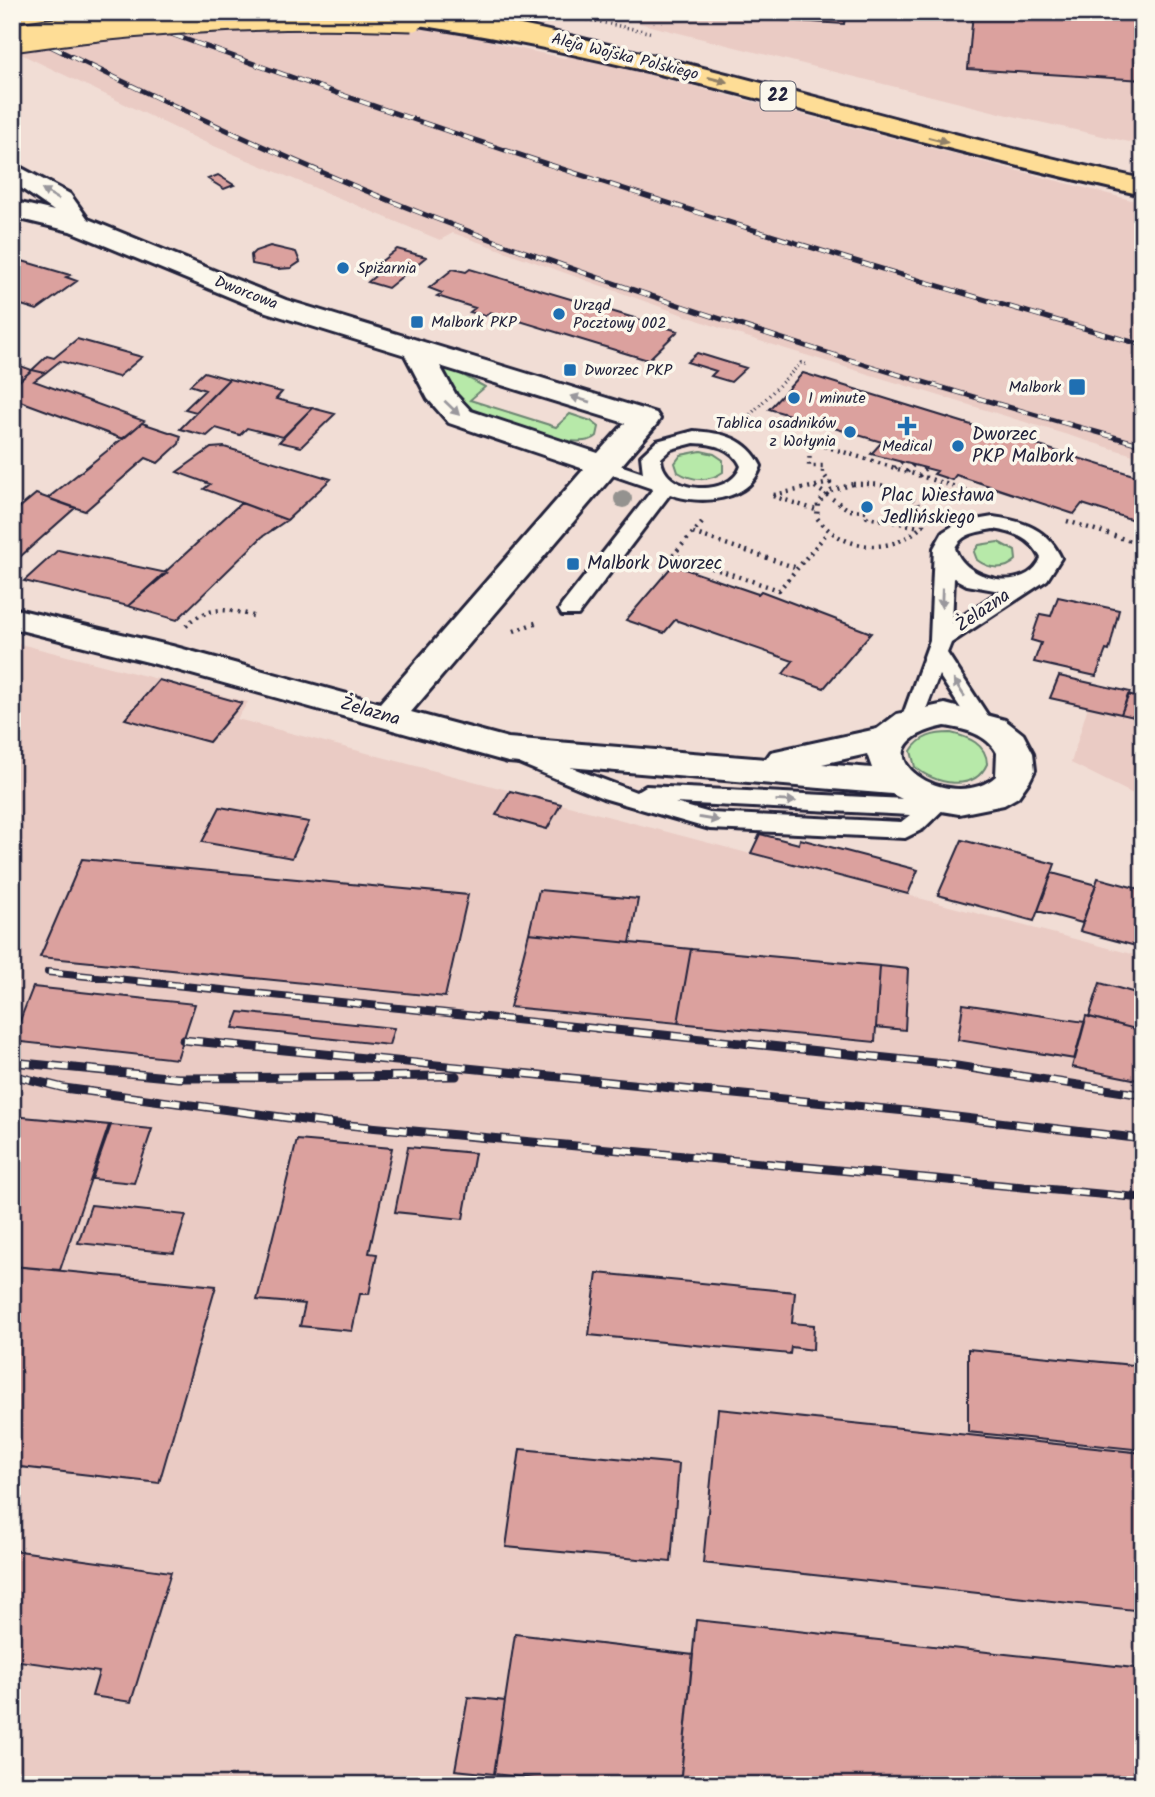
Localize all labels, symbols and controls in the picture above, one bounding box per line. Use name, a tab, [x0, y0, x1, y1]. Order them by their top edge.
street label: Aleja Wojska Polskiego	[549, 27, 701, 87]
one-way arrow	[707, 75, 729, 86]
road number: 22	[760, 82, 796, 110]
one-way arrow	[927, 135, 948, 145]
one-way arrow	[40, 187, 59, 200]
place label: Spiżarnia	[357, 256, 417, 281]
marker: Spiżarnia	[335, 260, 351, 276]
street label: Dworcowa	[211, 269, 281, 317]
place label: Urząd Pocztowy 002	[573, 293, 667, 336]
marker: Urząd Pocztowy 002	[551, 306, 567, 322]
place label: Malbork PKP	[431, 310, 517, 335]
marker: Malbork PKP	[409, 314, 425, 330]
place label: Dworzec PKP	[584, 358, 673, 383]
marker: Dworzec PKP	[562, 362, 578, 378]
place label: Malbork	[1009, 375, 1061, 400]
marker: Malbork	[1067, 377, 1087, 397]
place label: 1 minute	[808, 386, 866, 411]
marker: 1 minute	[786, 390, 802, 406]
one-way arrow	[569, 394, 590, 404]
one-way arrow	[443, 400, 460, 416]
place label: Tablica osadników z Wołynia	[715, 411, 836, 454]
marker: Medical	[899, 418, 915, 434]
place label: Dworzec PKP Malbork	[972, 420, 1074, 472]
marker: Tablica osadników z Wołynia	[842, 424, 858, 440]
place label: Medical	[882, 434, 932, 459]
marker: Dworzec PKP Malbork	[950, 438, 966, 454]
place label: Plac Wiesława Jedlińskiego	[881, 481, 994, 533]
marker: Plac Wiesława Jedlińskiego	[859, 499, 875, 515]
place label: Malbork Dworzec	[587, 549, 722, 579]
marker: Malbork Dworzec	[565, 556, 581, 572]
street label: Żelazna	[949, 581, 1017, 641]
one-way arrow	[937, 587, 948, 609]
one-way arrow	[952, 679, 966, 697]
street label: Żelazna	[336, 689, 404, 735]
one-way arrow	[776, 795, 798, 806]
one-way arrow	[698, 814, 720, 825]

